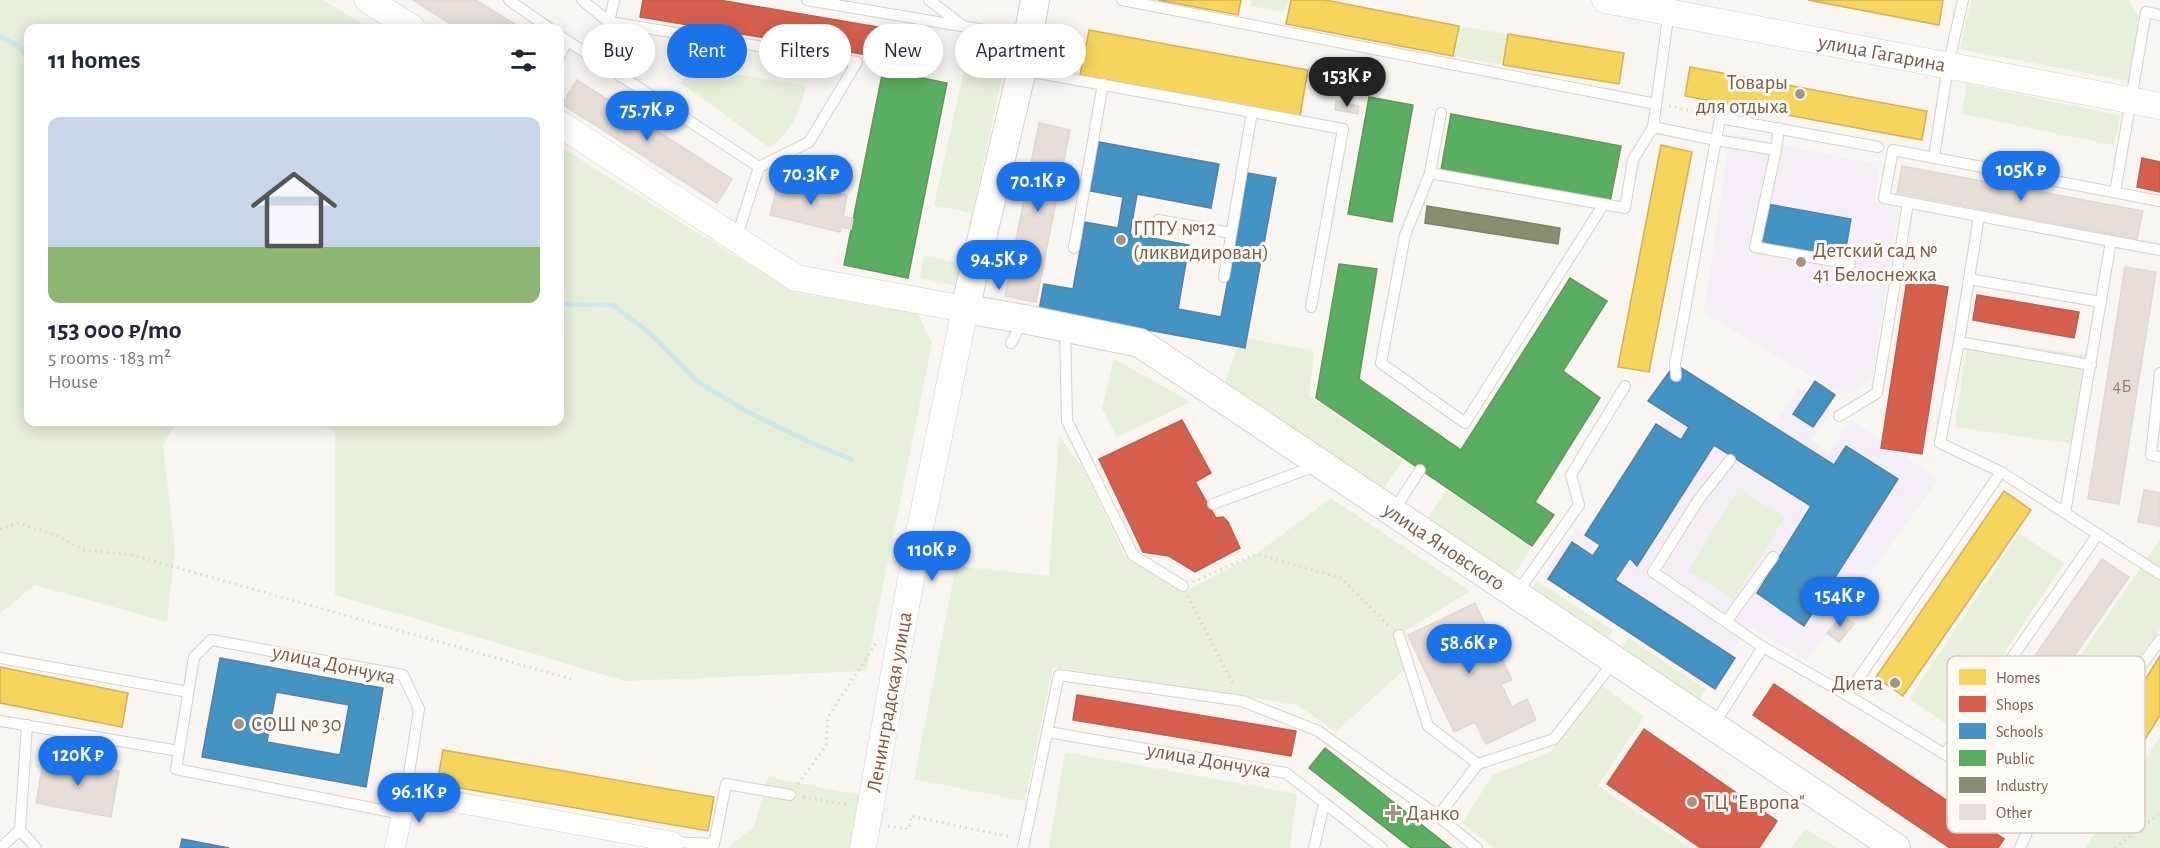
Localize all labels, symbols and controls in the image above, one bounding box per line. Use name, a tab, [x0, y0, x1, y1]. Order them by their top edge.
chip: Buy	[582, 24, 655, 78]
chip: Rent	[667, 24, 747, 78]
chip: Filters	[759, 24, 851, 78]
chip: New	[863, 24, 943, 78]
chip: Apartment	[955, 24, 1086, 78]
street label: улица Гагарина	[1815, 31, 1948, 76]
icon: filters	[507, 44, 540, 77]
text: 11 homes	[48, 47, 140, 73]
pin: 153K ₽	[1298, 57, 1396, 108]
text: 153K ₽	[1323, 66, 1371, 86]
place label: Товары для отдыха	[1696, 72, 1788, 117]
marker: Товары для отдыха	[1793, 87, 1807, 101]
pin: 75.7K ₽	[592, 91, 702, 142]
text: 75.7K ₽	[620, 100, 674, 120]
pin: 105K ₽	[1972, 151, 2070, 202]
pin: 70.3K ₽	[756, 155, 866, 206]
icon: home	[240, 156, 348, 264]
text: 105K ₽	[1996, 160, 2046, 180]
pin: 70.1K ₽	[983, 162, 1093, 213]
text: 70.3K ₽	[783, 164, 839, 184]
text: 70.1K ₽	[1011, 171, 1065, 191]
place label: ГПТУ №12 (ликвидирован)	[1133, 218, 1269, 263]
marker: ГПТУ №12 (ликвидирован)	[1114, 233, 1128, 247]
pin: 94.5K ₽	[944, 240, 1054, 291]
place label: Детский сад № 41 Белоснежка	[1813, 240, 1937, 285]
text: 94.5K ₽	[971, 249, 1028, 269]
marker: Детский сад № 41 Белоснежка	[1794, 255, 1808, 269]
text: 153 000 ₽/mo	[48, 317, 182, 343]
text: 5 rooms · 183 m²	[48, 348, 171, 368]
text: House	[48, 372, 98, 392]
house number: 4Б	[2113, 378, 2131, 396]
street label: улица Яновского	[1379, 498, 1508, 594]
pin: 110K ₽	[883, 531, 981, 582]
text: 110K ₽	[908, 540, 956, 560]
pin: 154K ₽	[1791, 577, 1889, 628]
text: 154K ₽	[1815, 586, 1865, 606]
street label: Ленинградская улица	[863, 610, 916, 794]
pin: 58.6K ₽	[1414, 624, 1524, 675]
text: 58.6K ₽	[1441, 633, 1497, 653]
street label: улица Дончука	[269, 641, 398, 688]
legend	[1947, 656, 2145, 833]
text: Homes	[1996, 670, 2040, 686]
place label: Диета	[1832, 673, 1883, 694]
marker: Диета	[1888, 676, 1902, 690]
text: Shops	[1996, 697, 2034, 713]
place label: СОШ № 30	[251, 714, 342, 735]
marker: СОШ № 30	[232, 717, 246, 731]
text: Schools	[1996, 724, 2043, 740]
pin: 120K ₽	[29, 736, 127, 787]
street label: улица Дончука	[1144, 739, 1273, 782]
text: 120K ₽	[52, 745, 104, 765]
text: Public	[1996, 751, 2034, 767]
pin: 96.1K ₽	[364, 773, 474, 824]
text: Industry	[1996, 778, 2048, 795]
text: 96.1K ₽	[391, 782, 447, 802]
place label: ТЦ "Европа"	[1704, 792, 1805, 813]
marker: ТЦ "Европа"	[1685, 795, 1699, 809]
place label: Данко	[1406, 803, 1460, 824]
marker: Данко	[1384, 804, 1402, 822]
text: Other	[1996, 805, 2033, 821]

